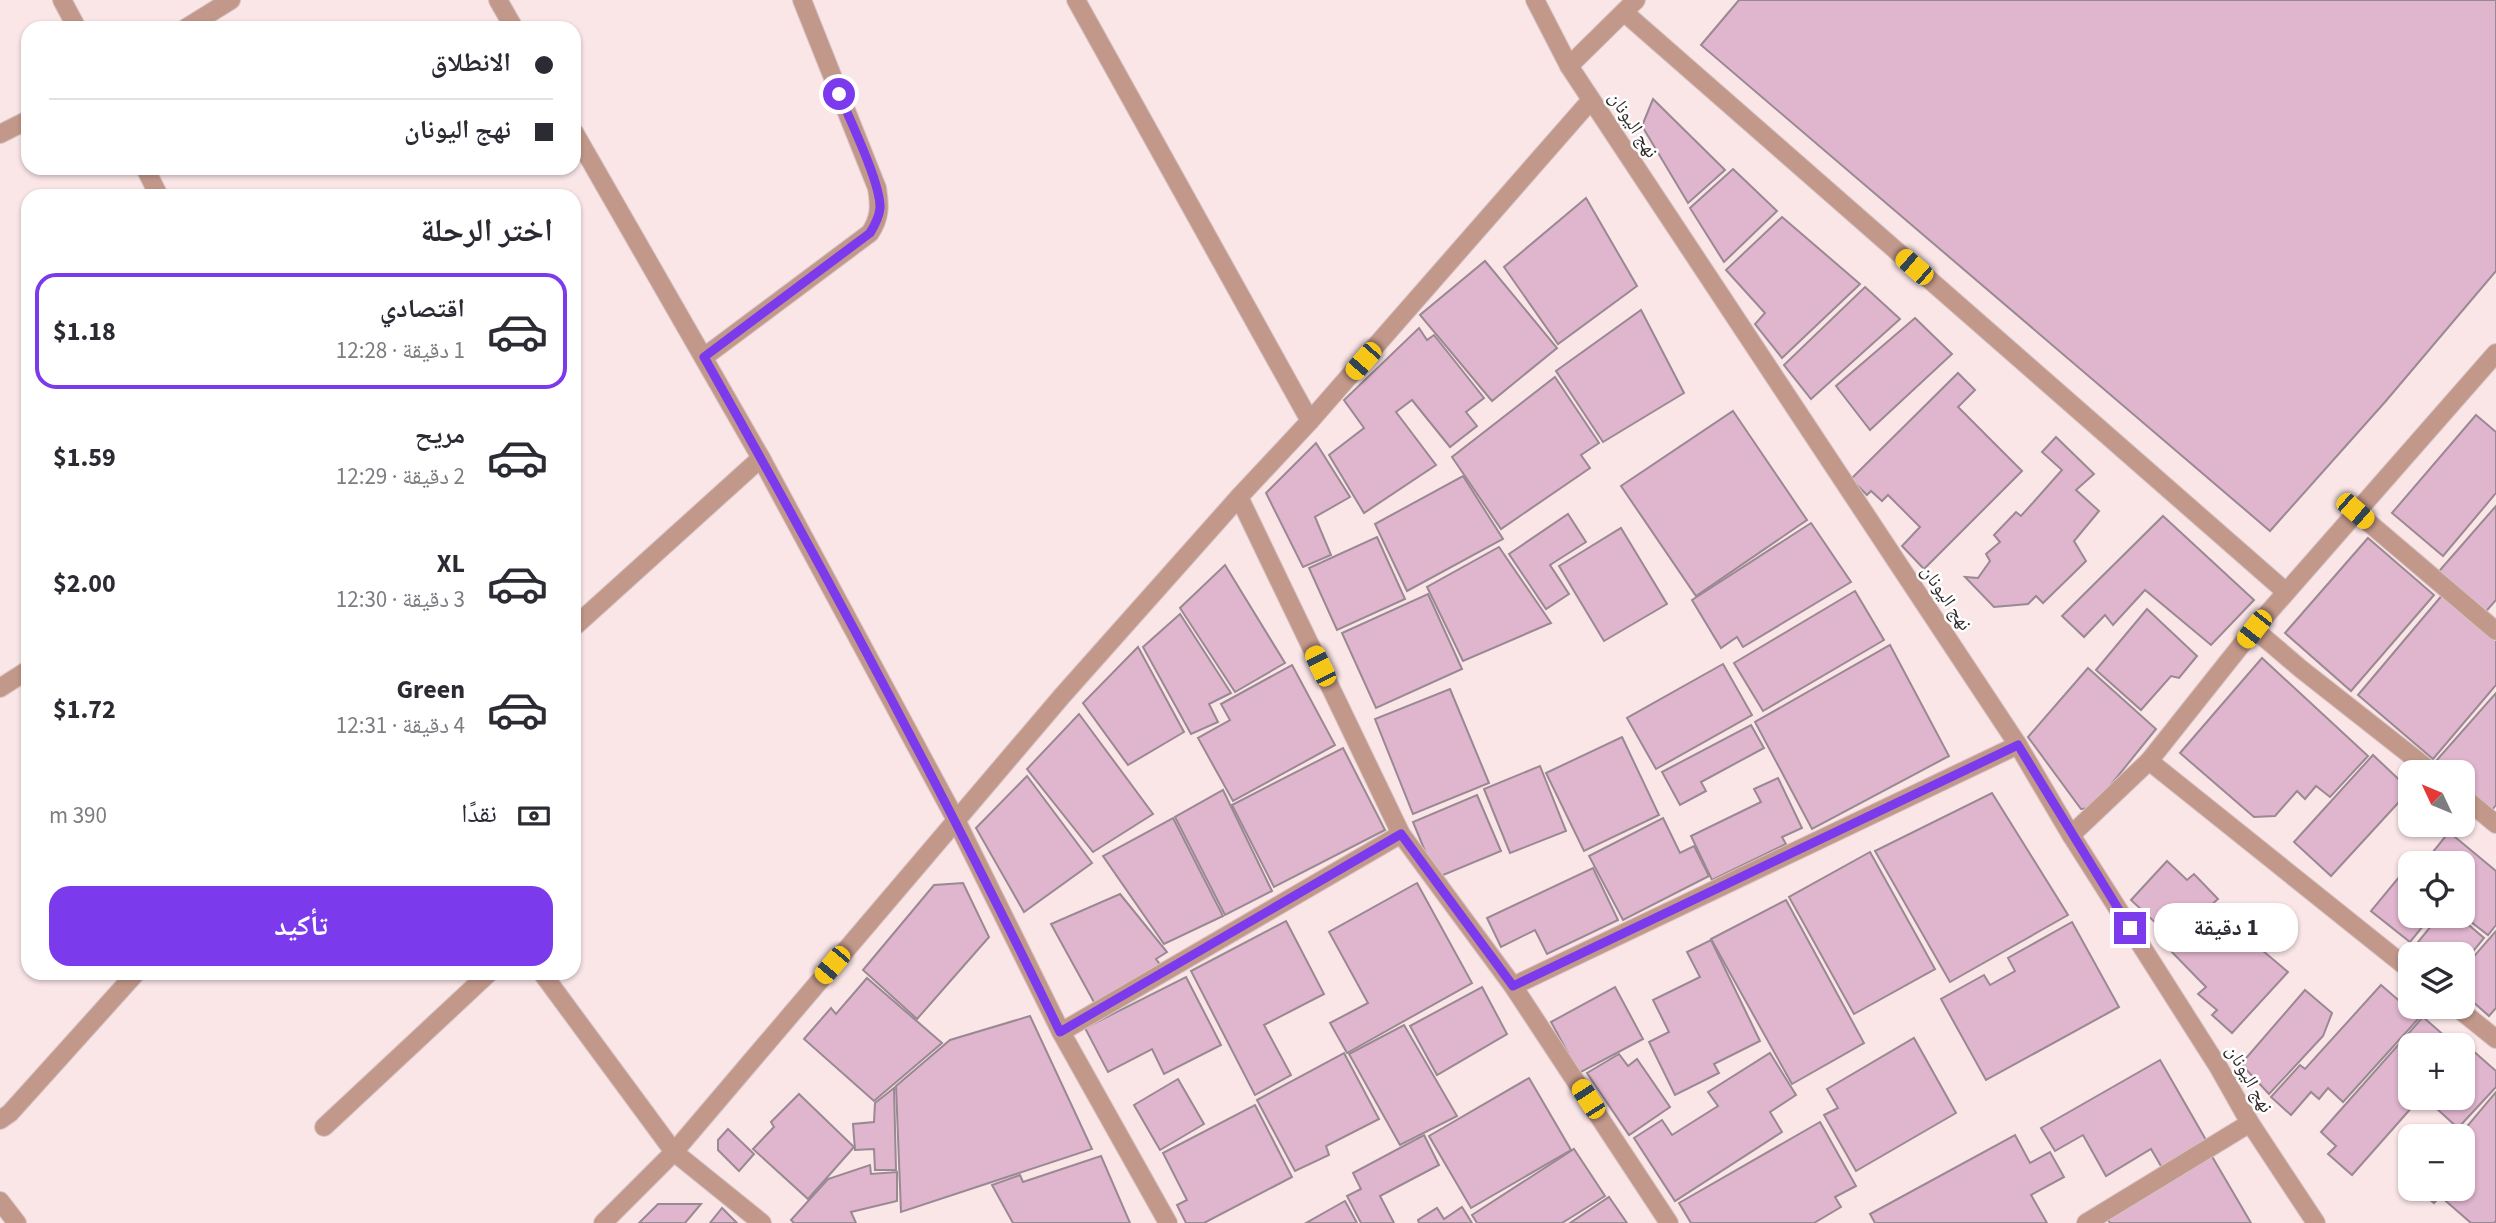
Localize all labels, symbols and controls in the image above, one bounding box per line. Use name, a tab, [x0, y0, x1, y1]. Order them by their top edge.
text: الانطلاق	[431, 44, 511, 81]
route start	[823, 78, 855, 110]
street label: نهج اليونان	[1601, 86, 1665, 164]
text: نهج اليونان	[404, 111, 511, 148]
text: اختر الرحلة	[420, 208, 553, 254]
car	[1892, 245, 1937, 289]
text: اقتصادي	[380, 290, 465, 327]
icon: car	[486, 300, 549, 363]
text: $1.18	[53, 313, 116, 350]
text: 1 دقيقة · 12:28	[336, 334, 465, 367]
car	[1342, 338, 1385, 384]
text: مريح	[415, 416, 465, 453]
icon: car	[486, 426, 549, 489]
text: $1.59	[53, 439, 116, 476]
text: 2 دقيقة · 12:29	[336, 460, 465, 493]
car	[2333, 489, 2378, 533]
text: XL	[437, 545, 465, 582]
icon: car	[486, 552, 549, 615]
street label: نهج اليونان	[1914, 560, 1978, 636]
text: $2.00	[53, 565, 116, 602]
text: 3 دقيقة · 12:30	[336, 583, 465, 616]
car	[2233, 606, 2276, 652]
car	[1302, 643, 1339, 689]
text: Green	[397, 671, 465, 708]
icon: car	[486, 678, 549, 741]
text: $1.72	[53, 691, 116, 728]
text: 4 دقيقة · 12:31	[336, 709, 465, 742]
north arrow	[2398, 760, 2474, 836]
map controls	[2398, 760, 2475, 1201]
text: نقدًا	[461, 795, 497, 832]
icon: cash	[515, 797, 553, 835]
text: 390 m	[49, 799, 107, 832]
button: locate	[2398, 851, 2475, 928]
button: تأكيد	[49, 886, 553, 966]
callout: 1 دقيقة	[2154, 904, 2298, 953]
text: 1 دقيقة	[2193, 911, 2259, 944]
route end	[2114, 912, 2146, 944]
car	[811, 942, 854, 988]
button: layers	[2398, 942, 2475, 1019]
button: +	[2398, 1033, 2475, 1110]
street label: نهج اليونان	[2219, 1040, 2279, 1118]
car	[1568, 1076, 1609, 1122]
button: −	[2398, 1124, 2475, 1201]

